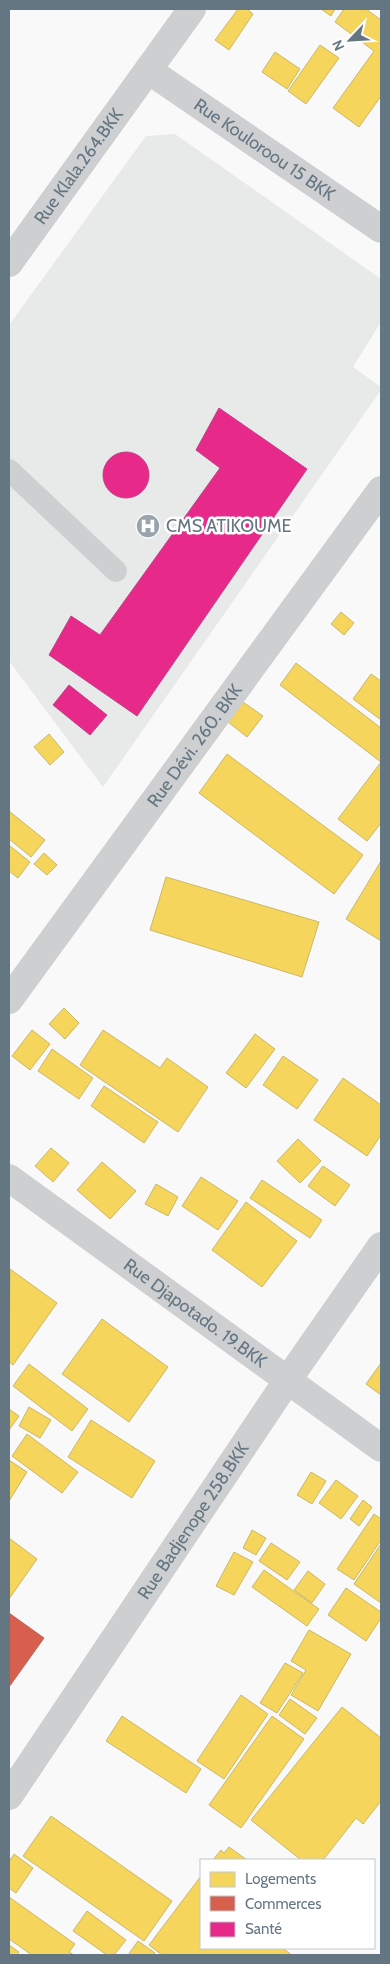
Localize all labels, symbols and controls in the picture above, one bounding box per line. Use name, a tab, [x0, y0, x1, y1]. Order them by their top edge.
north arrow	[325, 15, 375, 65]
text: N	[328, 37, 348, 54]
street label: Rue Kouloroou 15 BKK	[190, 94, 340, 206]
street label: Rue Klala.264.BKK	[29, 103, 128, 229]
hospital icon: CMS ATIKOUME	[135, 513, 161, 539]
place label: CMS ATIKOUME	[166, 515, 292, 537]
street label: Rue Dévi. 260. BKK	[142, 679, 247, 811]
street label: Rue Djapotado. 19.BKK	[119, 1254, 272, 1373]
street label: Rue Badjenope 258.BKK	[133, 1438, 254, 1604]
legend	[200, 1859, 375, 1949]
text: Logements	[245, 1870, 316, 1888]
text: Commerces	[245, 1895, 321, 1913]
text: Santé	[245, 1920, 282, 1938]

